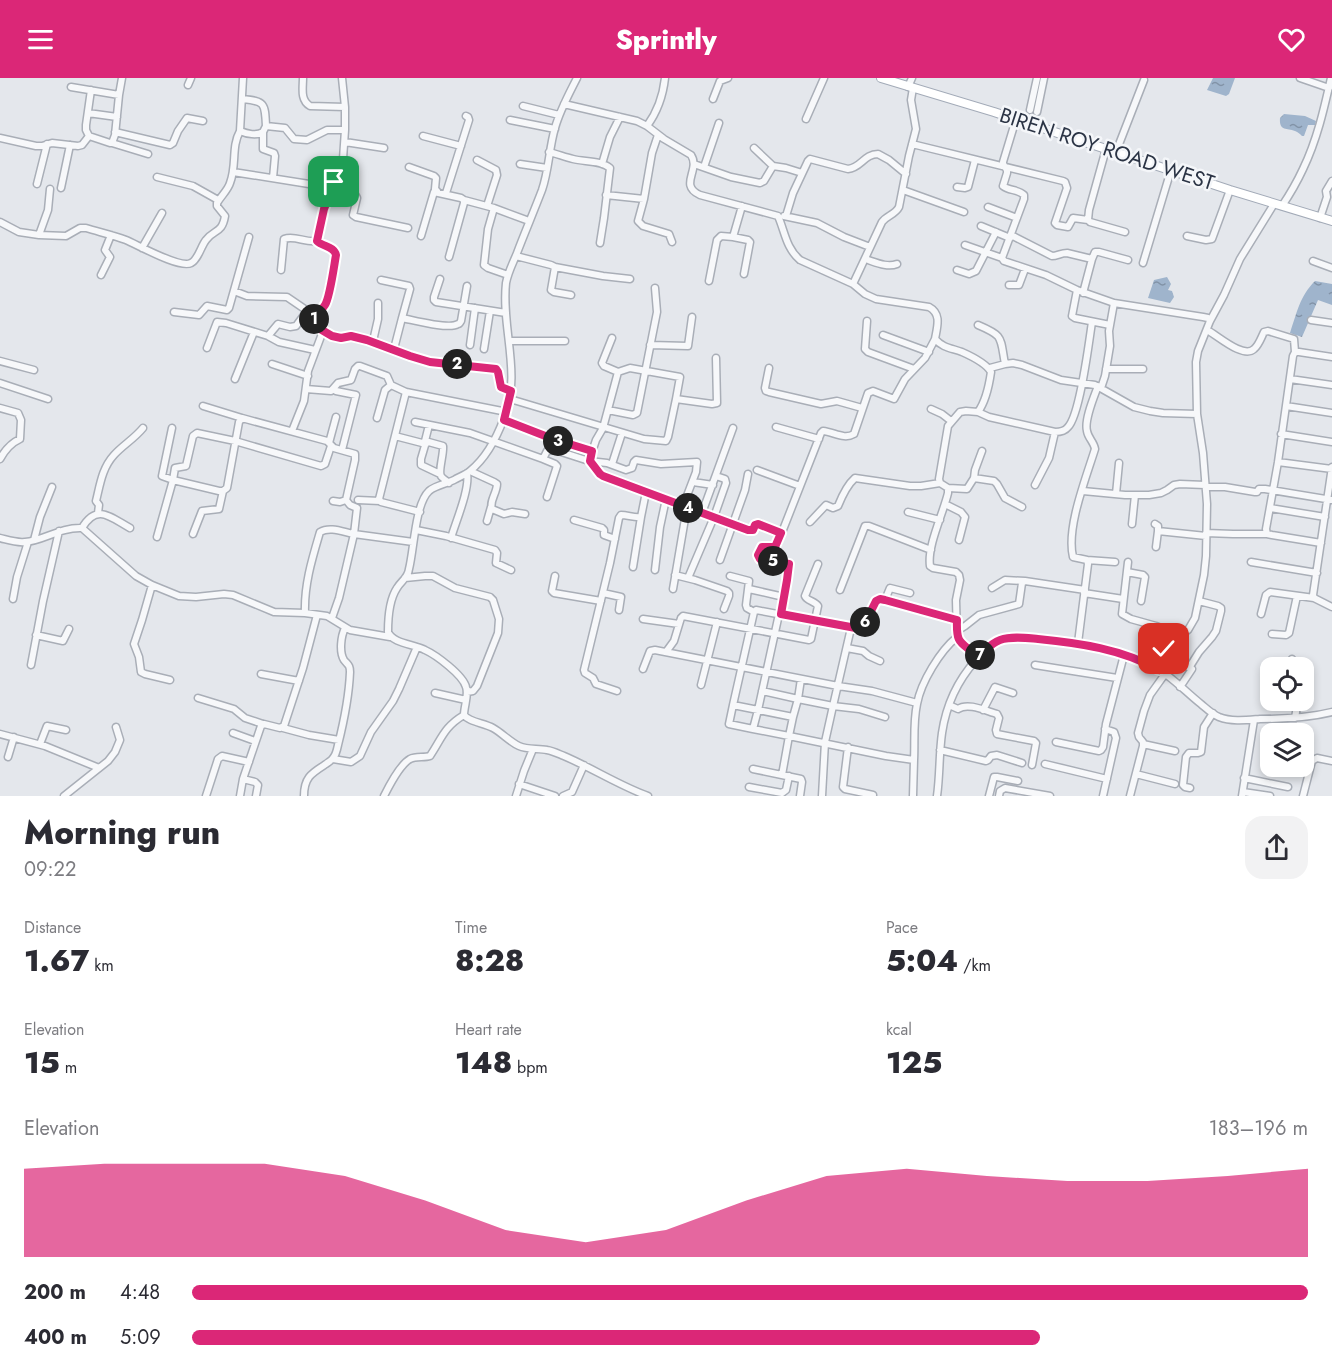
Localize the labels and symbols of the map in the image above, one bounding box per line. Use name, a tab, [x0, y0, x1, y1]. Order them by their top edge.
street label: BIREN ROY ROAD WEST	[996, 100, 1219, 198]
pin	[308, 156, 359, 207]
pin: 1	[299, 304, 329, 334]
pin: 2	[442, 349, 472, 379]
pin: 3	[543, 426, 573, 456]
pin: 4	[673, 493, 703, 523]
pin: 5	[758, 546, 788, 576]
pin: 6	[850, 607, 880, 637]
pin	[1138, 623, 1189, 674]
pin: 7	[965, 640, 995, 670]

